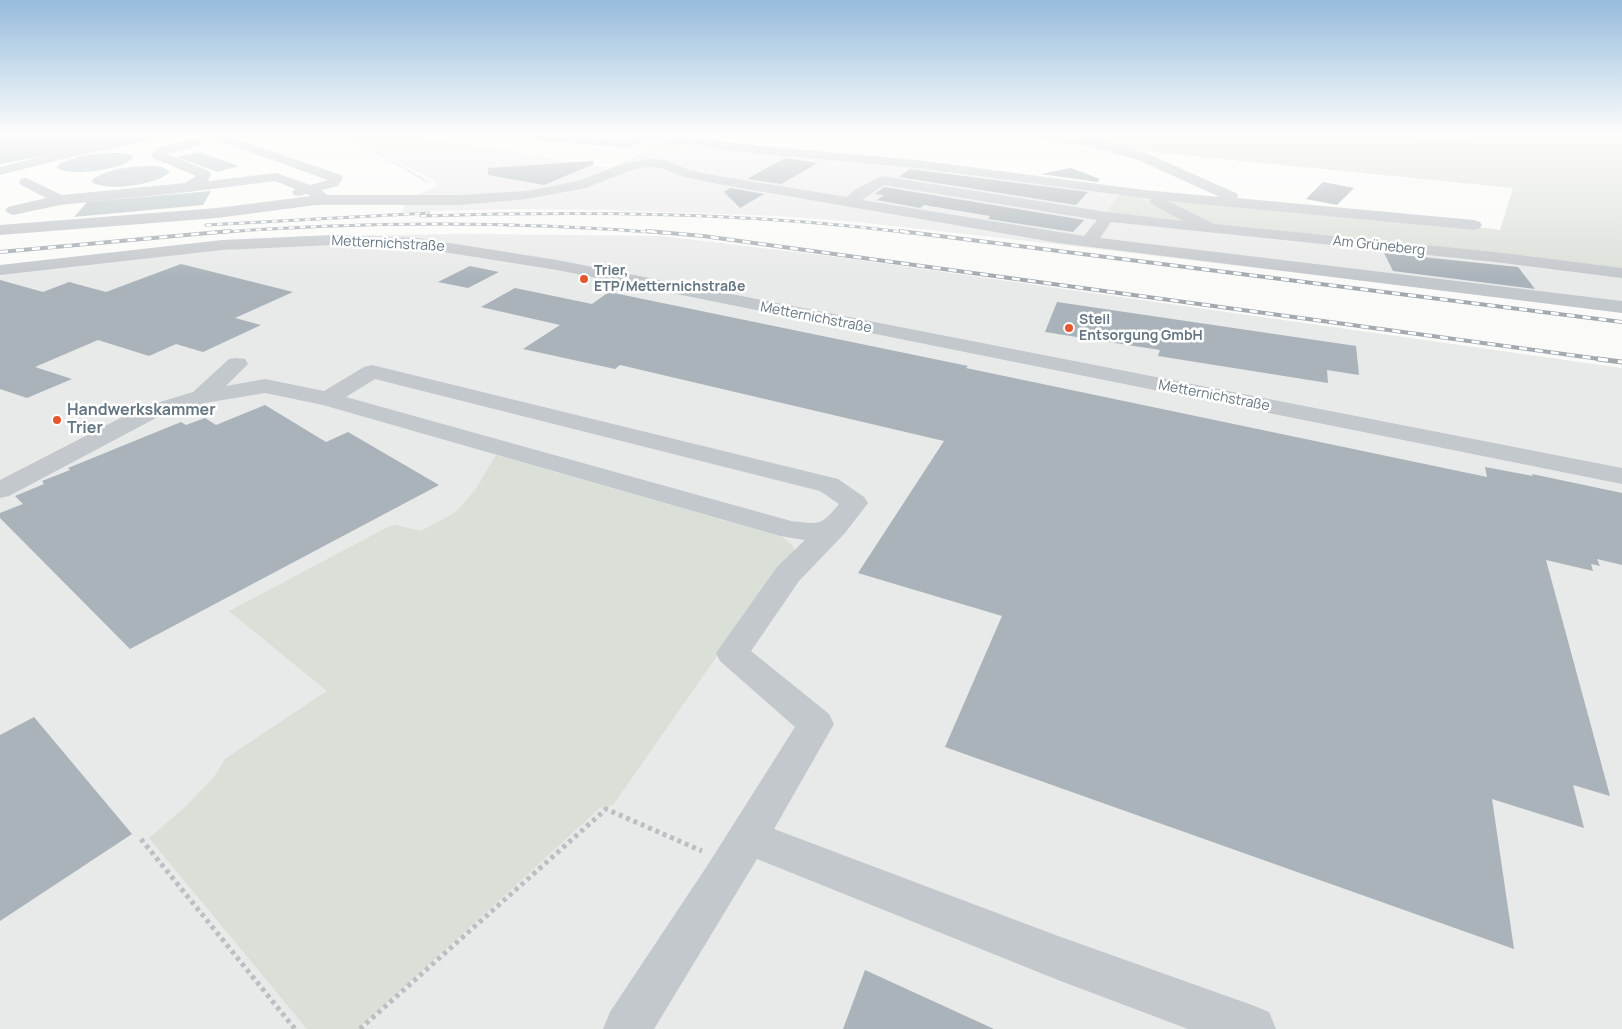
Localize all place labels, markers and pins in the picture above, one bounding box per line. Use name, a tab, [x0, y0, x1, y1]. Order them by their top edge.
place label: Trier, ETP/Metternichstraße	[594, 263, 745, 296]
marker: Trier, ETP/Metternichstraße	[578, 273, 590, 285]
place label: Steil Entsorgung GmbH	[1079, 312, 1203, 344]
marker: Steil Entsorgung GmbH	[1063, 322, 1075, 334]
place label: Handwerkskammer Trier	[67, 401, 216, 439]
marker: Handwerkskammer Trier	[51, 414, 63, 426]

